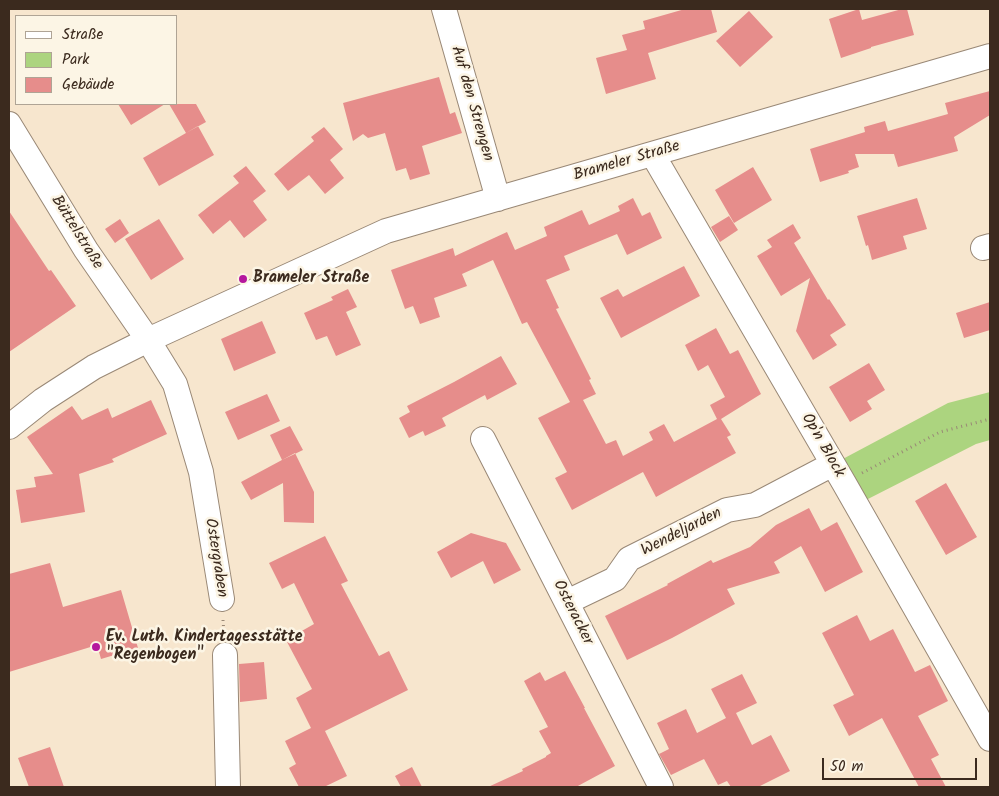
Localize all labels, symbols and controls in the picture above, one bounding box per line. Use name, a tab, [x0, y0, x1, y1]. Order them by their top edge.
legend	[15, 15, 178, 105]
text: Straße	[62, 23, 103, 47]
street label: Auf den Strengen	[445, 44, 497, 164]
text: Park	[62, 48, 89, 72]
text: Gebäude	[62, 73, 114, 97]
street label: Brameler Straße	[572, 138, 682, 186]
street label: Büttelstraße	[46, 192, 106, 274]
place label: Brameler Straße	[253, 269, 369, 289]
marker: Brameler Straße	[237, 273, 249, 285]
street label: Op'n Block	[796, 411, 848, 481]
street label: Wendeljarden	[638, 504, 726, 562]
street label: Ostergraben	[199, 517, 231, 599]
street label: Osteracker	[548, 577, 596, 649]
place label: Ev. Luth. Kindertagesstätte "Regenbogen"	[106, 628, 303, 666]
marker: Ev. Luth. Kindertagesstätte "Regenbogen"	[90, 641, 102, 653]
scale bar	[824, 748, 979, 780]
text: 50 m	[830, 755, 864, 779]

